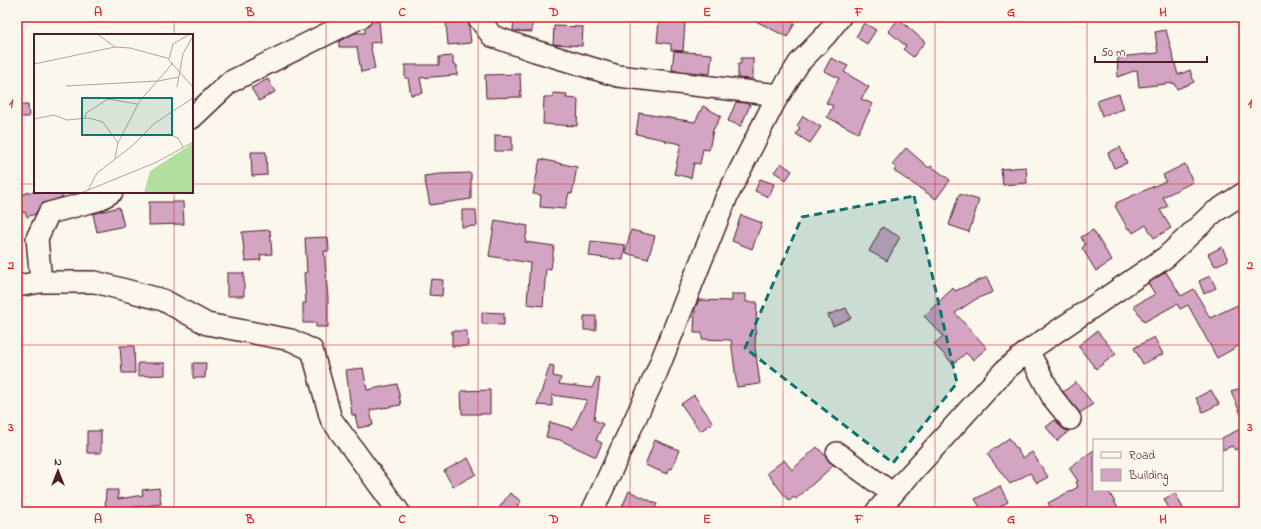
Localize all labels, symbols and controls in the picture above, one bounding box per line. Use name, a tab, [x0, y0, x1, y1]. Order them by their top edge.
text: A	[94, 3, 102, 22]
text: B	[245, 3, 255, 22]
text: C	[398, 3, 406, 22]
text: D	[548, 3, 559, 22]
text: E	[703, 3, 711, 22]
text: F	[854, 3, 864, 22]
text: G	[1007, 3, 1015, 22]
text: H	[1159, 3, 1167, 22]
inset map	[34, 34, 193, 193]
scale bar	[1095, 38, 1207, 64]
text: 50 m	[1101, 44, 1125, 62]
text: 1	[9, 94, 14, 113]
text: 1	[1248, 94, 1253, 113]
text: 2	[7, 256, 15, 275]
text: 2	[1246, 256, 1254, 275]
text: 3	[7, 418, 14, 437]
text: 3	[1246, 418, 1253, 437]
legend	[1093, 439, 1223, 491]
text: Road	[1129, 447, 1155, 465]
north arrow	[38, 451, 78, 491]
text: N	[54, 454, 62, 470]
text: Building	[1128, 467, 1168, 486]
text: A	[94, 510, 102, 529]
text: B	[245, 510, 255, 529]
text: C	[398, 510, 406, 529]
text: D	[548, 510, 559, 529]
text: E	[703, 510, 711, 529]
text: F	[854, 510, 864, 529]
text: G	[1007, 510, 1015, 529]
text: H	[1159, 510, 1167, 529]

